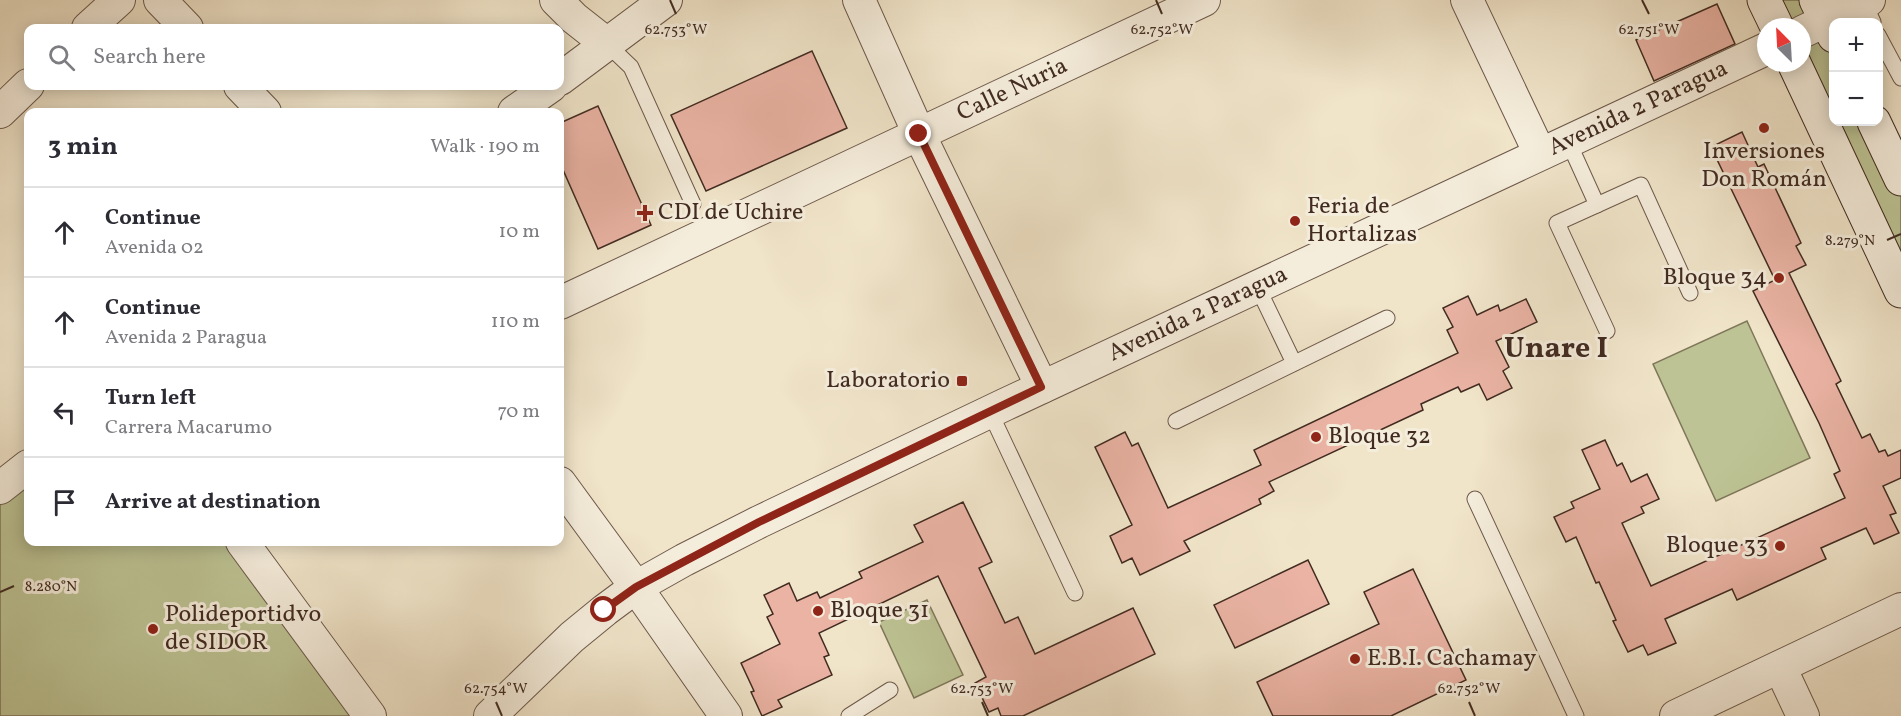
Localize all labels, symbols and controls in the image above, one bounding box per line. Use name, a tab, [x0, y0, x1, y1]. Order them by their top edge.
north arrow	[1757, 18, 1811, 72]
map controls	[1829, 18, 1883, 126]
button: +	[1829, 18, 1883, 72]
text: 62.753°W	[645, 20, 707, 41]
text: 62.752°W	[1131, 20, 1193, 41]
text: 62.751°W	[1619, 20, 1679, 41]
search box	[24, 24, 564, 90]
icon: search	[45, 41, 78, 74]
text: Search here	[93, 42, 206, 73]
street label: Calle Nuria	[951, 49, 1073, 131]
street label: Avenida 2 Paragua	[1543, 52, 1734, 165]
button: −	[1829, 72, 1883, 126]
route end	[905, 120, 931, 146]
marker: Inversiones Don Román	[1757, 121, 1771, 135]
text: 3 min	[48, 129, 118, 165]
text: Walk · 190 m	[430, 133, 540, 161]
place label: Inversiones Don Román	[1701, 135, 1827, 197]
place label: Feria de Hortalizas	[1307, 190, 1417, 252]
place label: CDI de Uchire	[658, 196, 804, 230]
text: Continue	[105, 203, 201, 234]
marker: CDI de Uchire	[636, 204, 654, 222]
marker: Feria de Hortalizas	[1288, 214, 1302, 228]
icon: ahead	[48, 216, 81, 249]
text: 10 m	[499, 218, 540, 246]
text: 8.279°N	[1825, 231, 1875, 252]
text: Avenida 02	[105, 234, 204, 262]
street label: Avenida 2 Paragua	[1103, 258, 1293, 371]
place label: Bloque 34	[1663, 261, 1767, 295]
marker: Bloque 34	[1772, 271, 1786, 285]
text: Continue	[105, 293, 201, 324]
icon: ahead	[48, 306, 81, 339]
text: 110 m	[491, 308, 540, 336]
text: Avenida 2 Paragua	[105, 324, 267, 352]
district label: Unare I	[1504, 328, 1608, 370]
place label: Laboratorio	[826, 364, 950, 398]
marker: Laboratorio	[955, 374, 969, 388]
text: Turn left	[105, 383, 196, 414]
icon: left	[48, 396, 81, 429]
text: 70 m	[497, 398, 540, 426]
text: Carrera Macarumo	[105, 414, 272, 442]
place label: Bloque 32	[1328, 420, 1431, 454]
marker: Bloque 32	[1309, 430, 1323, 444]
icon: arrive	[48, 486, 81, 519]
text: Arrive at destination	[105, 487, 321, 518]
place label: Bloque 33	[1666, 529, 1768, 563]
marker: Bloque 33	[1773, 539, 1787, 553]
text: 8.280°N	[25, 577, 77, 598]
place label: Bloque 31	[830, 594, 929, 628]
route start	[590, 596, 616, 622]
place label: Polideportidvo de SIDOR	[165, 598, 321, 660]
marker: Bloque 31	[811, 604, 825, 618]
marker: Polideportidvo de SIDOR	[146, 622, 160, 636]
place label: E.B.I. Cachamay	[1367, 642, 1536, 676]
marker: E.B.I. Cachamay	[1348, 652, 1362, 666]
text: 62.754°W	[464, 679, 528, 700]
text: 62.753°W	[951, 679, 1013, 700]
text: 62.752°W	[1438, 679, 1500, 700]

